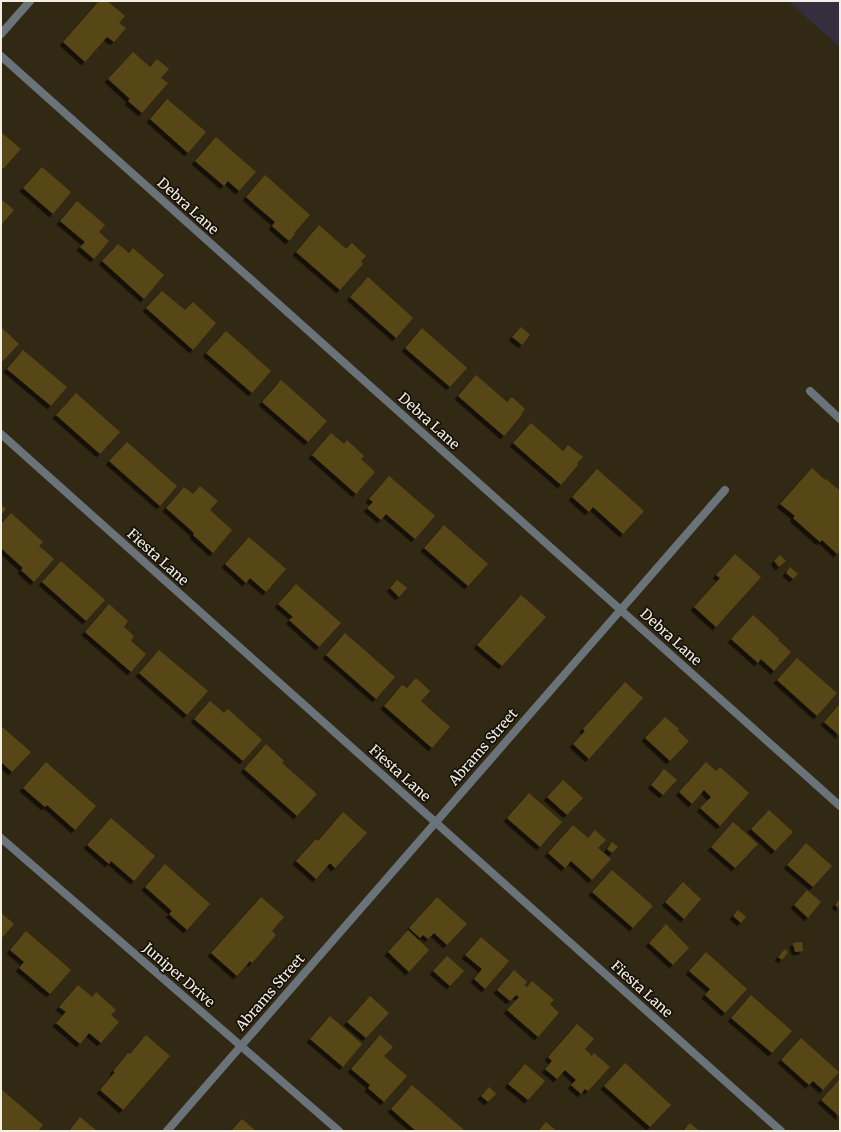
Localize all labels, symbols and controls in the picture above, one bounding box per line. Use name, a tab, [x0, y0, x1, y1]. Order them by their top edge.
street label: Debra Lane	[154, 174, 222, 238]
street label: Debra Lane	[395, 389, 463, 453]
street label: Fiesta Lane	[123, 525, 193, 589]
street label: Debra Lane	[637, 605, 705, 669]
street label: Abrams Street	[444, 705, 522, 790]
street label: Fiesta Lane	[365, 741, 435, 805]
street label: Juniper Drive	[139, 938, 219, 1011]
street label: Abrams Street	[231, 950, 309, 1035]
street label: Fiesta Lane	[607, 957, 677, 1021]

